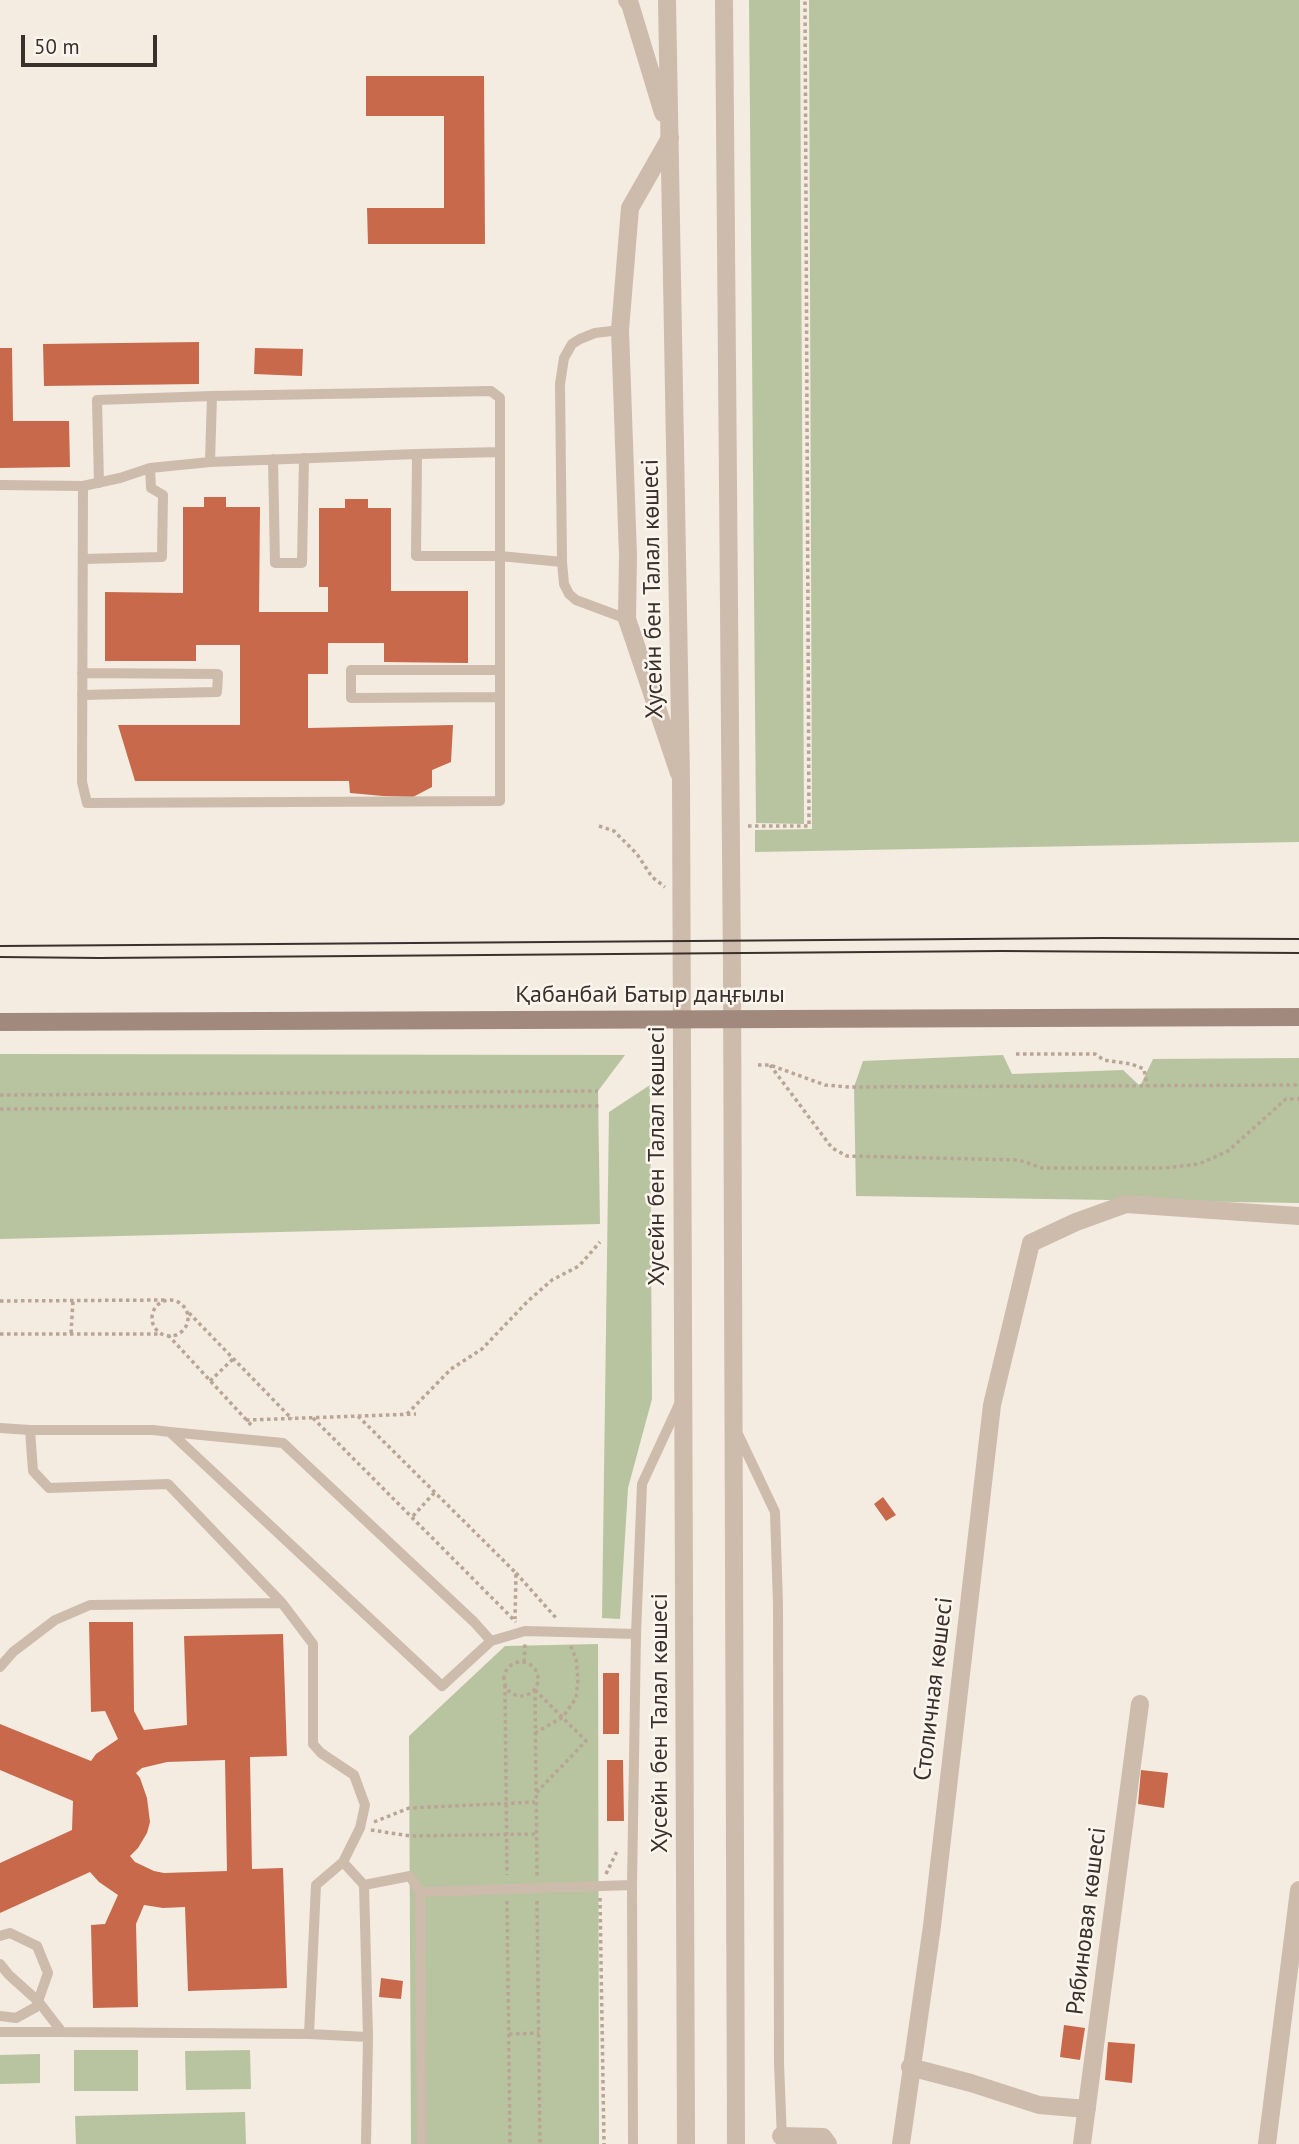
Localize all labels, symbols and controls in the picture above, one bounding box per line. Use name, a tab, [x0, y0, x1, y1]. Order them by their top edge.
scale bar	[24, 21, 161, 65]
text: 50 m	[34, 33, 80, 60]
street label: Хусейн бен Талал көшесі	[636, 459, 670, 719]
street label: Қабанбай Батыр даңғылы	[515, 981, 785, 1009]
street label: Хусейн бен Талал көшесі	[643, 1026, 671, 1286]
street label: Хусейн бен Талал көшесі	[646, 1593, 674, 1853]
street label: Столичная көшесі	[908, 1596, 960, 1782]
street label: Рябиновая көшесі	[1061, 1826, 1113, 2016]

